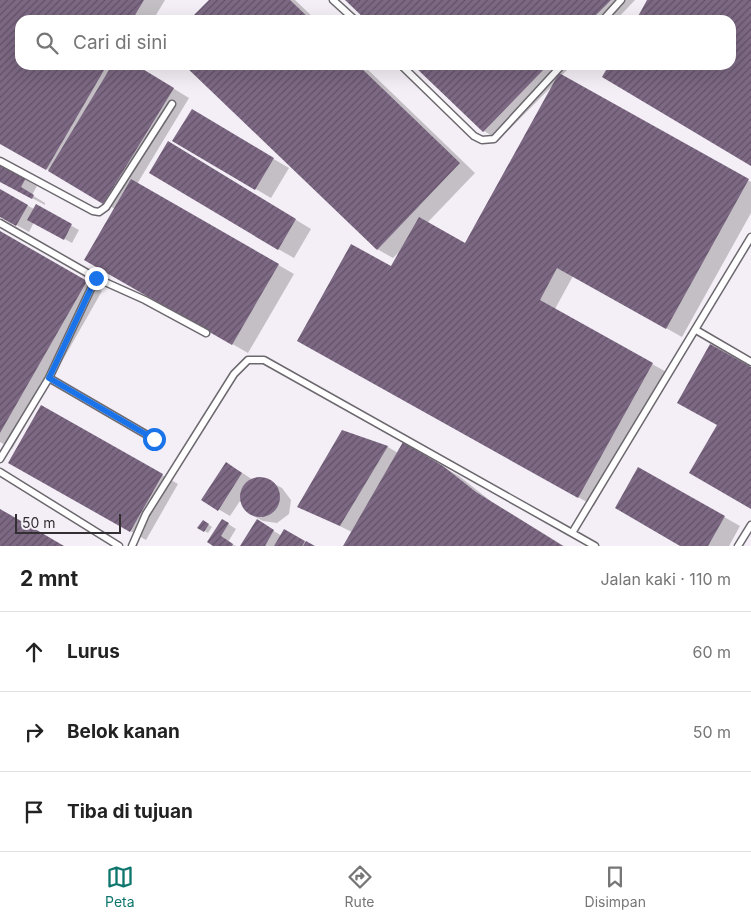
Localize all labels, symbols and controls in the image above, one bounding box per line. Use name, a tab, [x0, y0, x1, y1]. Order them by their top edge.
search box	[15, 15, 736, 70]
icon: search	[33, 29, 61, 57]
text: Cari di sini	[73, 31, 167, 54]
route end	[85, 267, 108, 290]
route start	[143, 428, 166, 451]
scale bar	[15, 511, 121, 534]
text: 50 m	[22, 514, 56, 531]
text: 2 mnt	[20, 566, 78, 591]
text: Jalan kaki · 110 m	[600, 569, 731, 589]
icon: ahead	[20, 638, 48, 666]
text: Lurus	[67, 640, 120, 663]
text: 60 m	[692, 642, 731, 662]
icon: right	[20, 718, 48, 746]
text: Belok kanan	[67, 720, 180, 743]
text: 50 m	[693, 722, 731, 742]
icon: arrive	[20, 798, 48, 826]
text: Tiba di tujuan	[67, 800, 193, 823]
tab: Peta	[105, 863, 135, 910]
tab: Rute	[345, 863, 375, 910]
tab: Disimpan	[585, 863, 646, 910]

